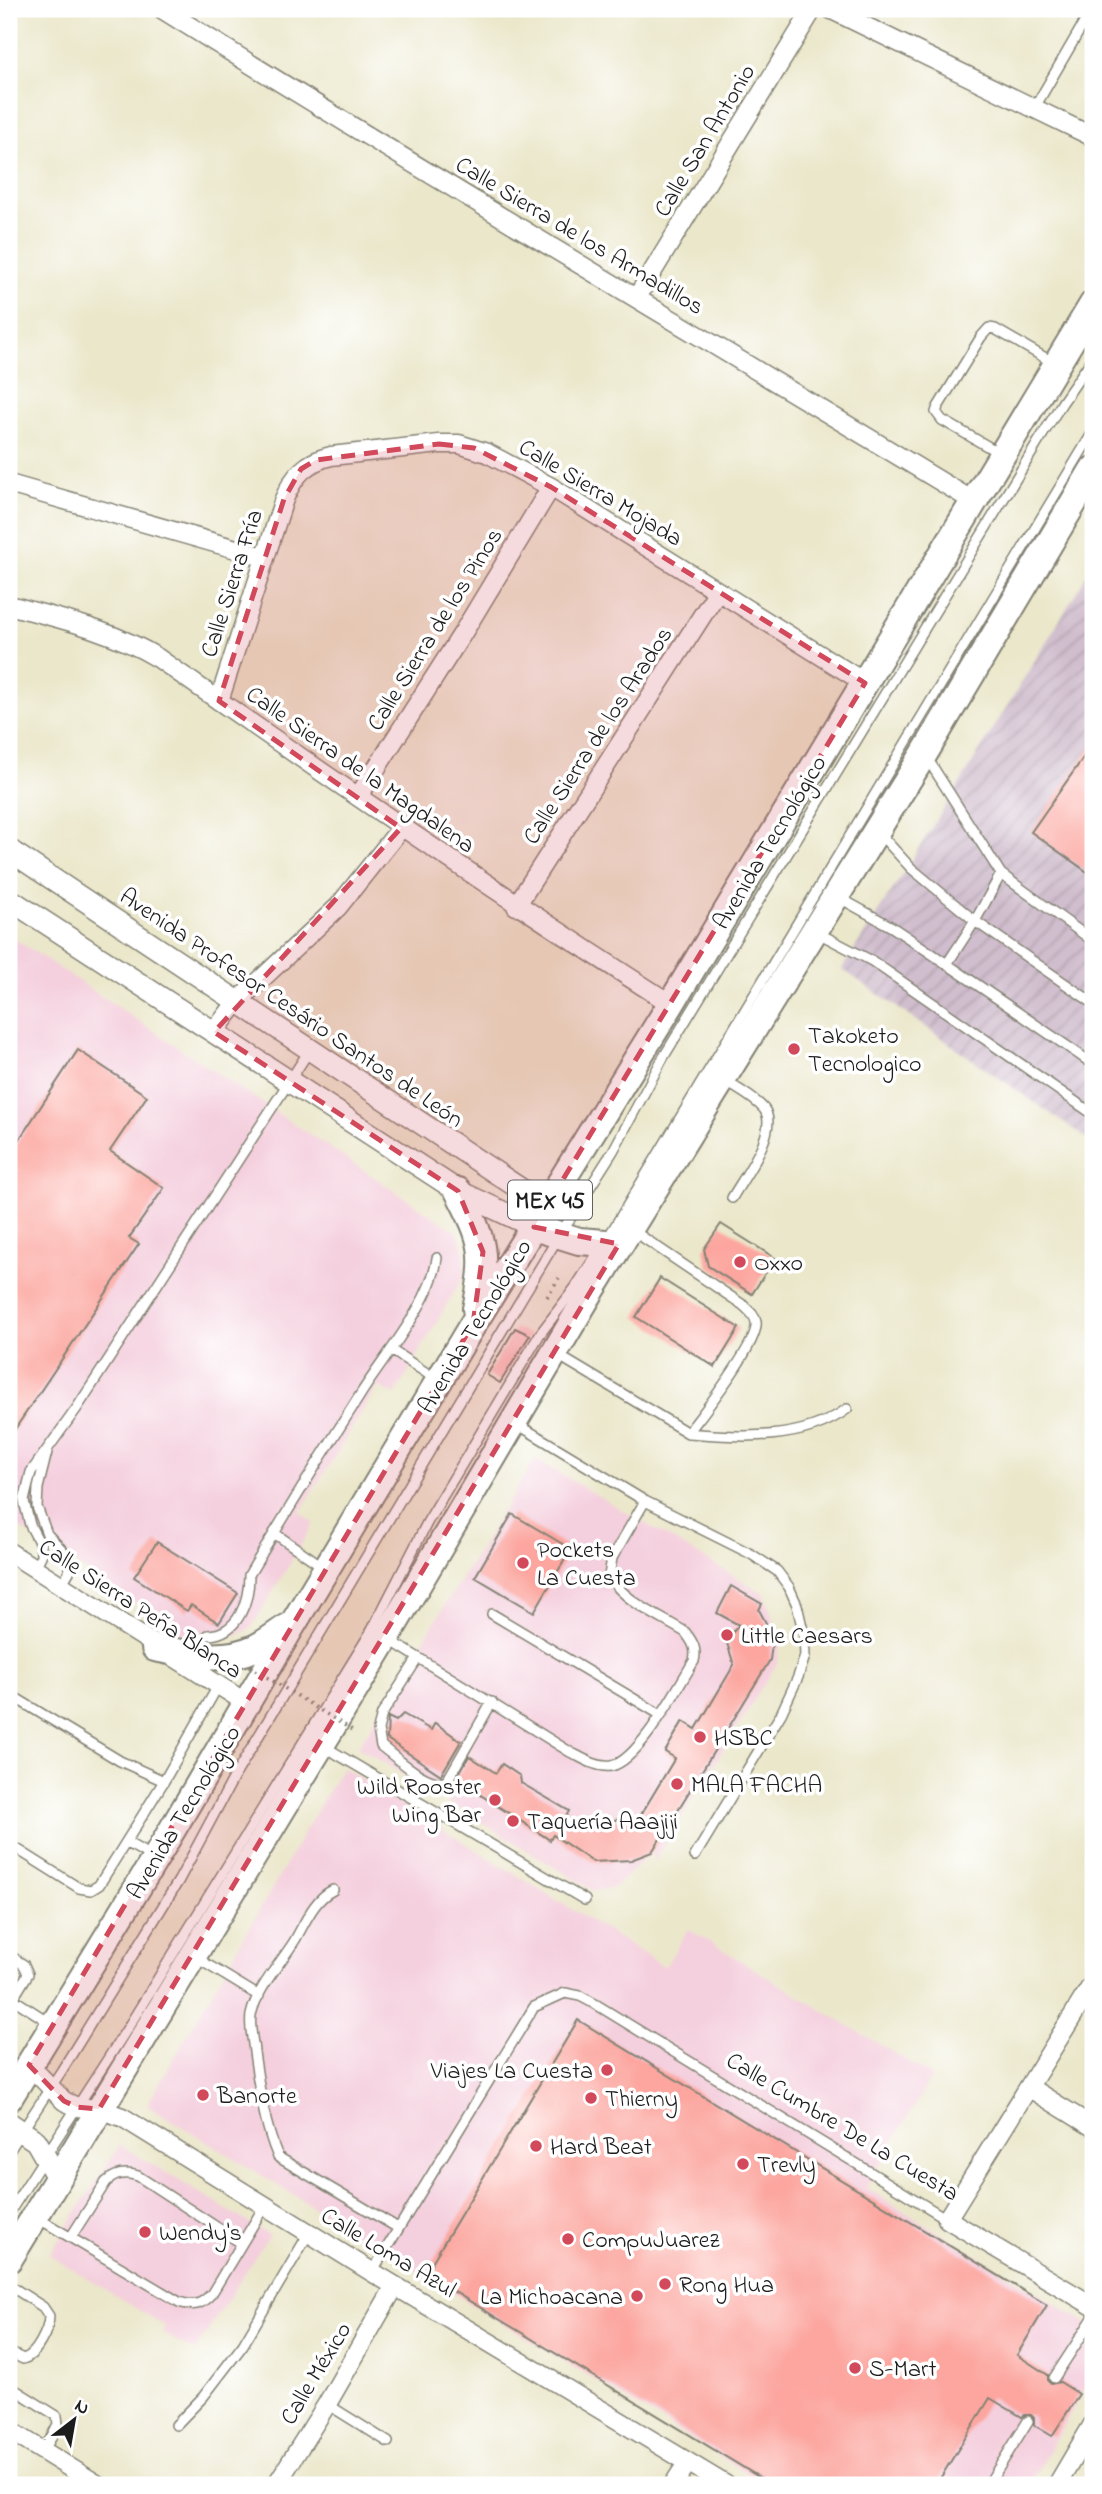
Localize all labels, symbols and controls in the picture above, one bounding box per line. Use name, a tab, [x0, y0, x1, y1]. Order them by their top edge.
street label: Calle San Antonio	[647, 58, 766, 224]
street label: Calle Sierra de los Armadillos	[448, 149, 710, 325]
street label: Calle Sierra Mojada	[511, 431, 688, 557]
street label: Calle Sierra Fría	[193, 505, 274, 662]
street label: Calle Sierra de los Pinos	[359, 522, 513, 739]
street label: Calle Sierra de los Arados	[515, 620, 683, 852]
street label: Calle Sierra de la Magdalena	[238, 678, 481, 864]
street label: Avenida Tecnológico	[705, 750, 837, 937]
street label: Avenida Profesor Cesário Santos de León	[112, 880, 470, 1138]
place label: Takoketo Tecnologico	[808, 1020, 922, 1083]
marker: Takoketo Tecnologico	[786, 1041, 802, 1057]
road number: MEX 45	[508, 1180, 592, 1219]
street label: Avenida Tecnológico	[410, 1234, 542, 1421]
place label: Oxxo	[754, 1247, 803, 1282]
marker: Oxxo	[732, 1254, 748, 1270]
street label: Calle Sierra Peña Blanca	[31, 1531, 248, 1689]
place label: Pockets La Cuesta	[537, 1534, 636, 1597]
marker: Pockets La Cuesta	[515, 1555, 531, 1571]
place label: Little Caesars	[741, 1620, 873, 1655]
marker: Little Caesars	[719, 1627, 735, 1643]
street label: Avenida Tecnológico	[119, 1720, 251, 1907]
place label: HSBC	[714, 1722, 773, 1757]
marker: HSBC	[692, 1729, 708, 1745]
place label: MALA FACHA	[691, 1769, 822, 1804]
place label: Wild Rooster Wing Bar	[357, 1771, 482, 1834]
marker: MALA FACHA	[669, 1776, 685, 1792]
marker: Wild Rooster Wing Bar	[487, 1792, 503, 1808]
place label: Taquería Aaajiji	[527, 1806, 678, 1841]
marker: Taquería Aaajiji	[505, 1813, 521, 1829]
street label: Calle Cumbre De La Cuesta	[719, 2045, 965, 2212]
place label: Viajes La Cuesta	[430, 2055, 593, 2090]
marker: Viajes La Cuesta	[599, 2062, 615, 2078]
place label: Banorte	[216, 2080, 297, 2115]
place label: Thierny	[605, 2083, 678, 2119]
marker: Banorte	[195, 2087, 211, 2103]
marker: Thierny	[583, 2090, 599, 2106]
place label: Hard Beat	[550, 2131, 652, 2166]
marker: Hard Beat	[528, 2138, 544, 2154]
place label: Trevly	[757, 2149, 816, 2185]
marker: Trevly	[735, 2156, 751, 2172]
street label: Calle Loma Azul	[313, 2200, 462, 2308]
place label: Wendy's	[159, 2217, 242, 2253]
marker: Wendy's	[137, 2224, 153, 2240]
place label: CompuJuarez	[582, 2224, 721, 2259]
marker: CompuJuarez	[560, 2231, 576, 2247]
place label: Rong Hua	[679, 2269, 774, 2304]
marker: Rong Hua	[657, 2276, 673, 2292]
place label: La Michoacana	[480, 2281, 623, 2316]
marker: La Michoacana	[629, 2288, 645, 2304]
street label: Calle México	[273, 2316, 362, 2432]
place label: S-Mart	[869, 2353, 936, 2388]
marker: S-Mart	[847, 2360, 863, 2376]
north arrow	[38, 2386, 108, 2456]
text: N	[69, 2393, 94, 2423]

